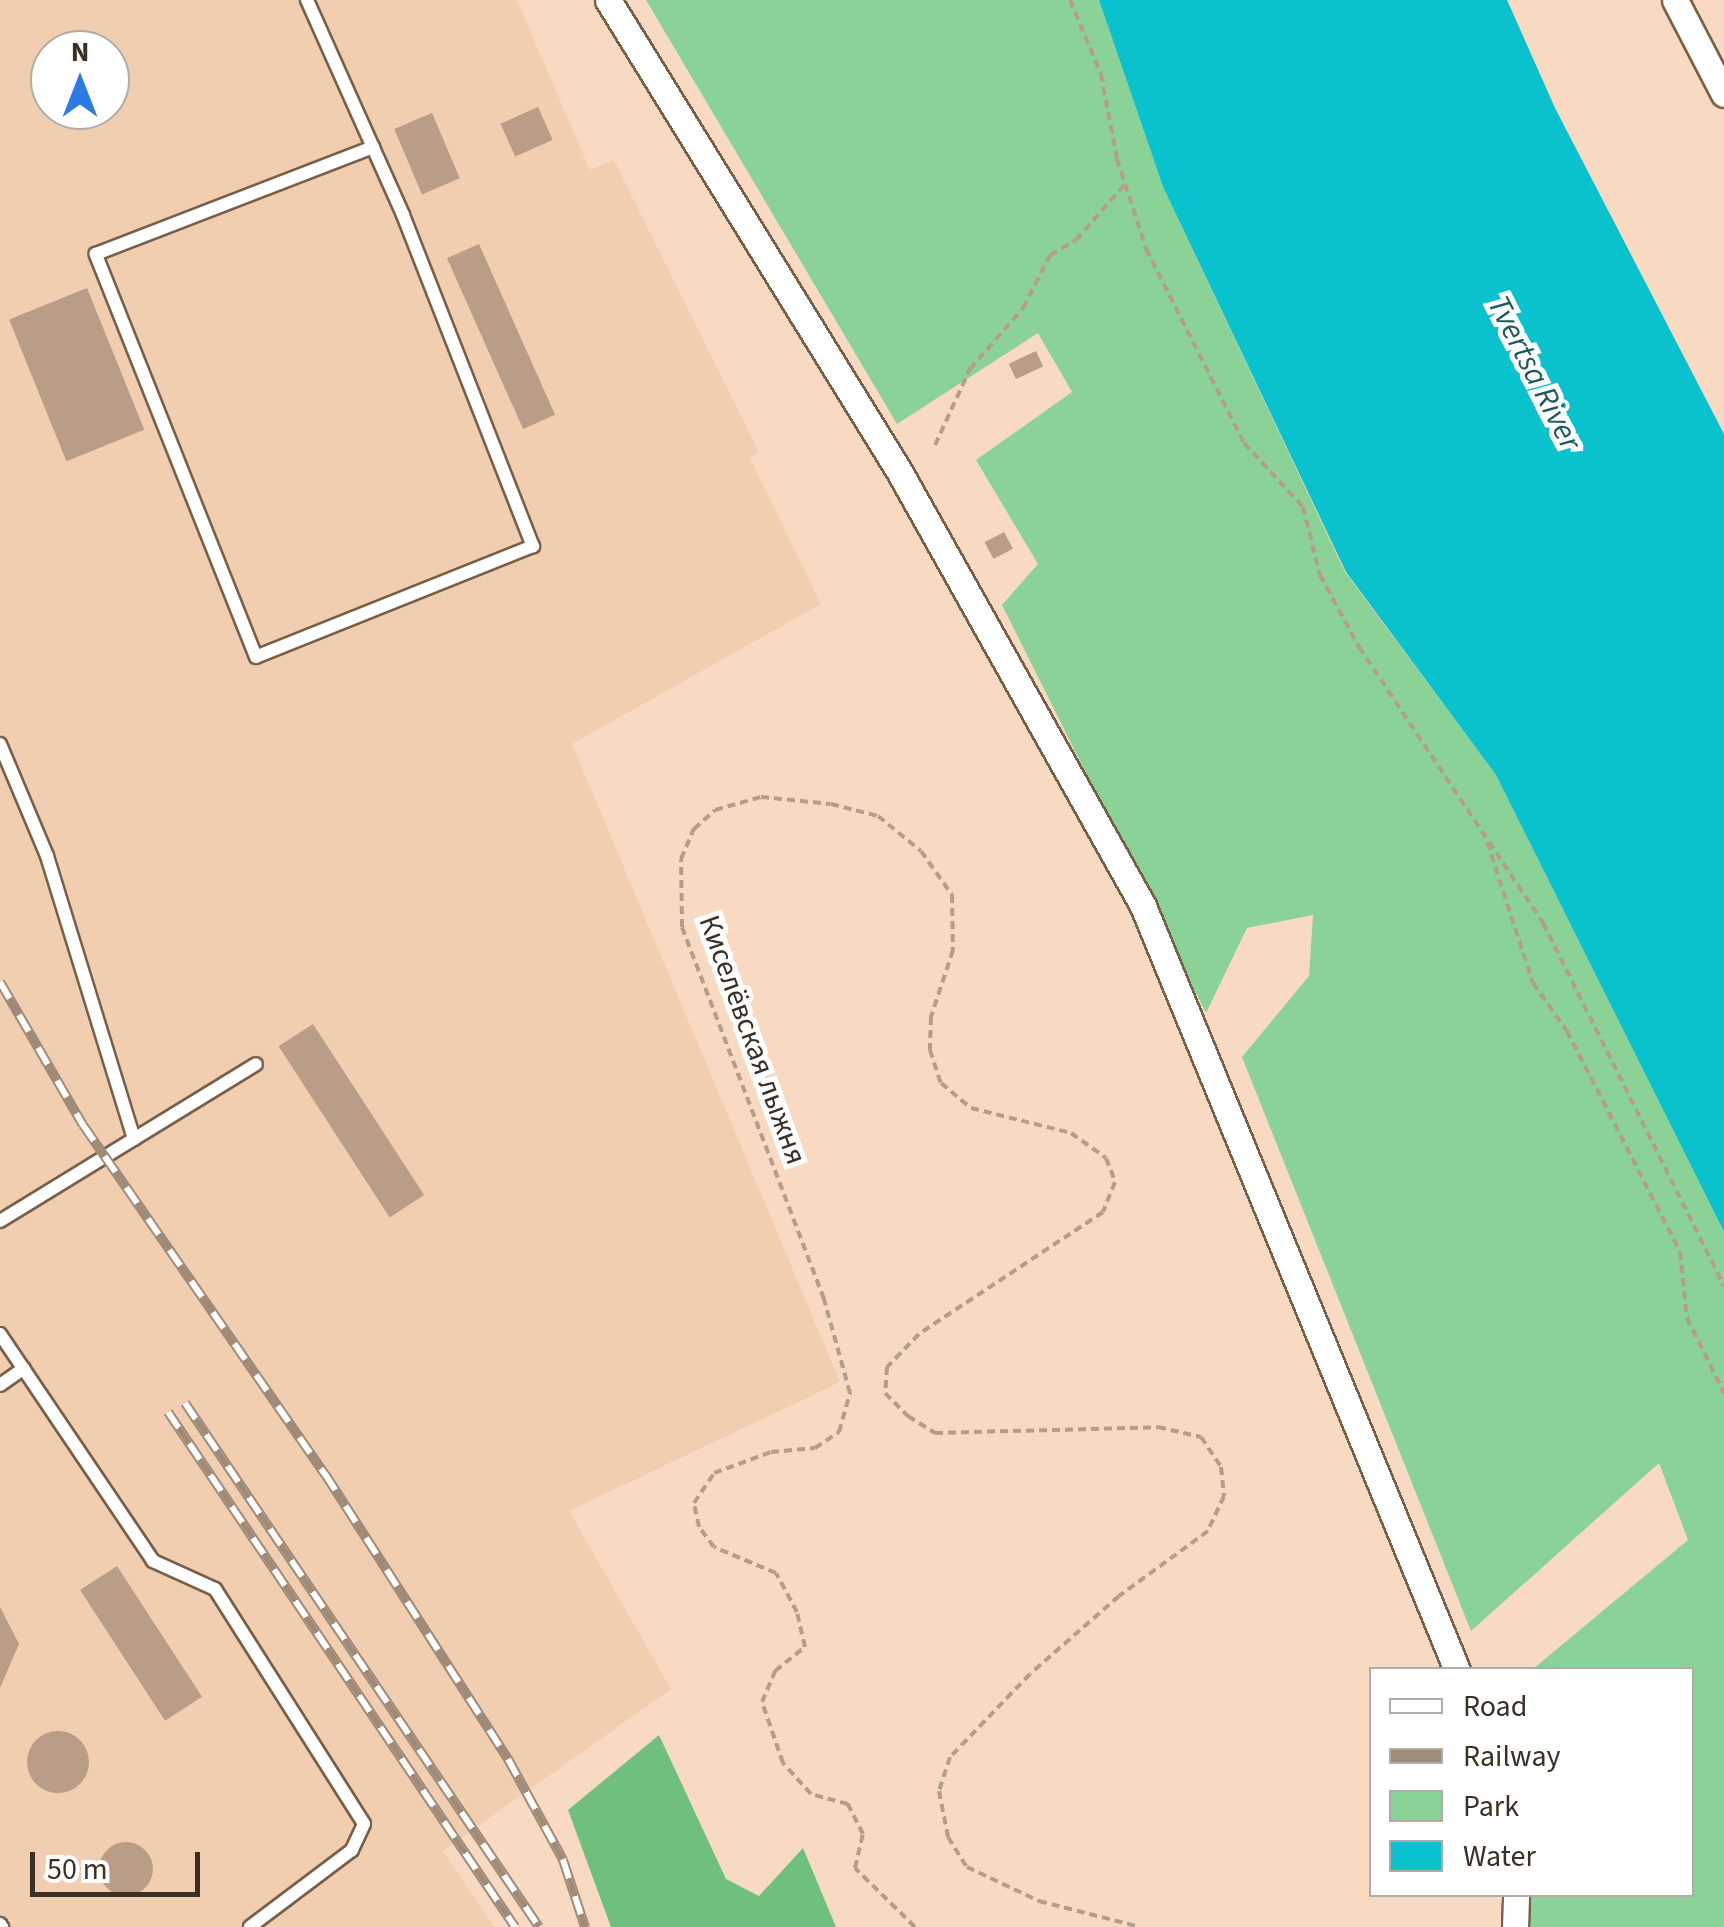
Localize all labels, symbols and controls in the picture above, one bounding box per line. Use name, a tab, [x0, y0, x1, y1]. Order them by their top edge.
north arrow	[30, 30, 130, 130]
text: N	[71, 32, 89, 72]
water label: Tvertsa River	[1479, 289, 1589, 457]
street label: Киселёвская лыжня	[690, 911, 814, 1169]
legend	[1369, 1667, 1694, 1897]
text: Road	[1463, 1685, 1527, 1728]
text: Railway	[1463, 1735, 1561, 1778]
text: Park	[1463, 1785, 1519, 1828]
scale bar	[35, 1832, 205, 1894]
text: Water	[1463, 1835, 1536, 1878]
text: 50 m	[47, 1848, 108, 1891]

